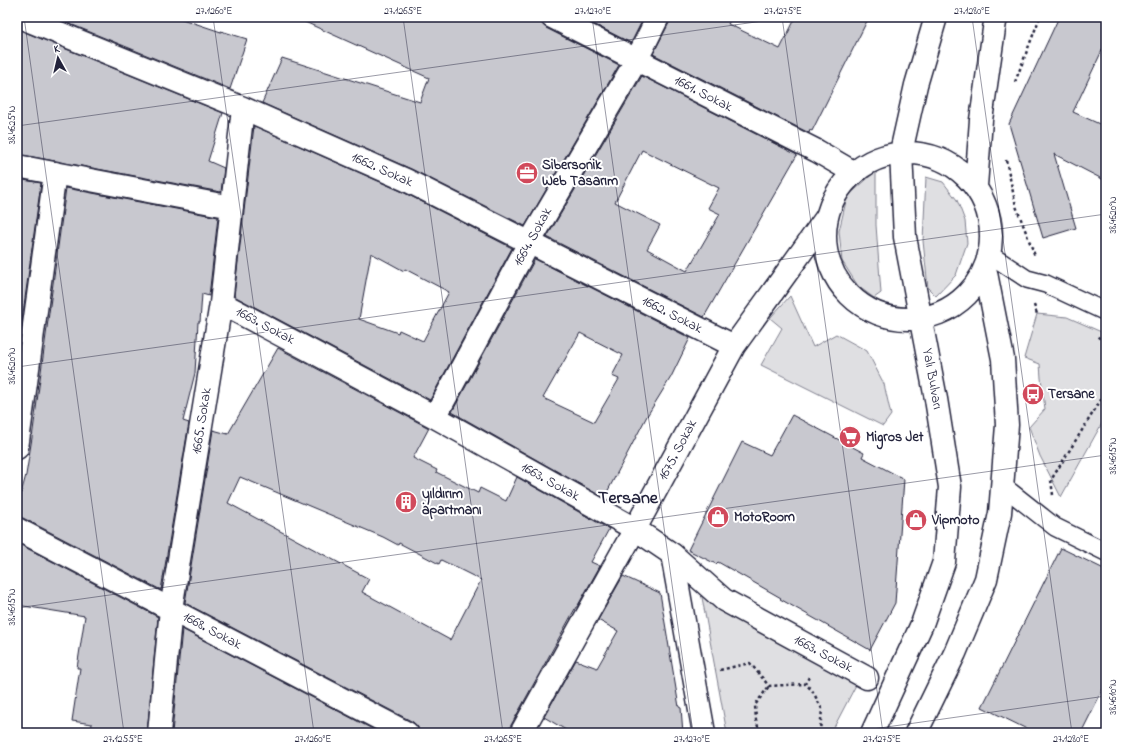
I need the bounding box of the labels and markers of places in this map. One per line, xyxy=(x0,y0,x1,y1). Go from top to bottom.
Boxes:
place label: Sibersonik Web Tasarım xyxy=(542,155,618,192)
office icon: Sibersonik Web Tasarım xyxy=(514,160,540,186)
bus stop icon: Tersane xyxy=(1020,381,1046,407)
place label: Tersane xyxy=(1048,384,1095,405)
supermarket icon: Migros Jet xyxy=(837,424,863,450)
place label: Migros Jet xyxy=(866,427,924,450)
place label: yıldırım apartmanı xyxy=(422,484,482,521)
building icon: yıldırım apartmanı xyxy=(393,489,419,515)
shop icon: MotoRoom xyxy=(705,504,731,530)
place label: MotoRoom xyxy=(734,507,795,528)
shop icon: Vipmoto xyxy=(903,507,929,533)
place label: Vipmoto xyxy=(931,510,980,531)

